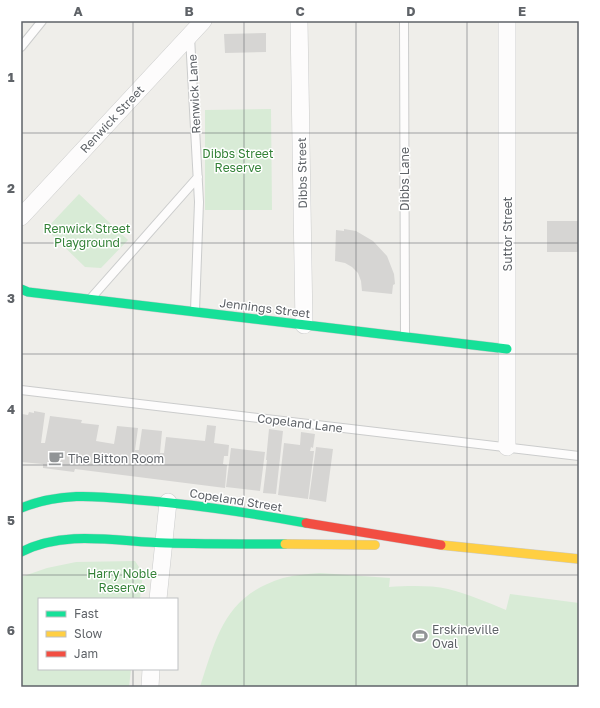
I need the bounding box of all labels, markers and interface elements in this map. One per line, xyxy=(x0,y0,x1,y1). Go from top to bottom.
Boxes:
text: A xyxy=(73,3,83,19)
text: B xyxy=(184,3,194,19)
text: C xyxy=(295,3,305,19)
text: D xyxy=(406,3,416,19)
text: E xyxy=(518,3,526,19)
street label: Renwick Lane xyxy=(184,54,204,134)
text: 1 xyxy=(8,69,15,85)
street label: Renwick Street xyxy=(77,82,147,156)
street label: Dibbs Street xyxy=(294,137,310,209)
park label: Dibbs Street Reserve xyxy=(202,146,274,175)
street label: Dibbs Lane xyxy=(397,147,412,211)
text: 2 xyxy=(7,180,15,196)
street label: Suttor Street xyxy=(500,196,515,271)
park label: Renwick Street Playground xyxy=(43,221,131,250)
text: 3 xyxy=(7,290,15,306)
street label: Jennings Street xyxy=(219,295,311,321)
text: 4 xyxy=(7,401,15,417)
street label: Copeland Lane xyxy=(256,410,344,436)
cafe icon: The Bitton Room xyxy=(47,449,65,467)
place label: The Bitton Room xyxy=(68,451,164,466)
street label: Copeland Street xyxy=(189,485,284,515)
text: 5 xyxy=(7,512,15,528)
park label: Harry Noble Reserve xyxy=(87,566,157,595)
legend xyxy=(38,598,178,670)
text: Fast xyxy=(74,606,99,621)
text: 6 xyxy=(7,622,15,638)
place label: Erskineville Oval xyxy=(432,622,499,651)
text: Slow xyxy=(74,626,102,641)
sports icon: Erskineville Oval xyxy=(411,627,429,645)
text: Jam xyxy=(74,646,98,661)

